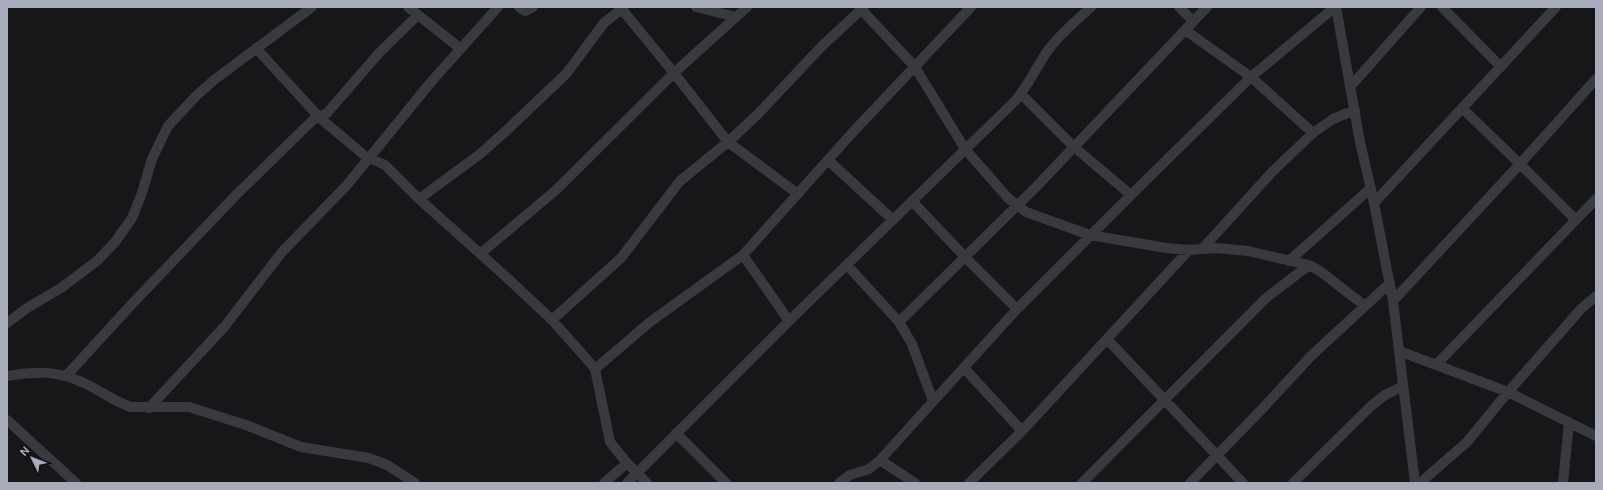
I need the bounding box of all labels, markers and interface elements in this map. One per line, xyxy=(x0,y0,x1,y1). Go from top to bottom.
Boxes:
north arrow xyxy=(12,438,52,478)
text: N xyxy=(17,443,33,459)

